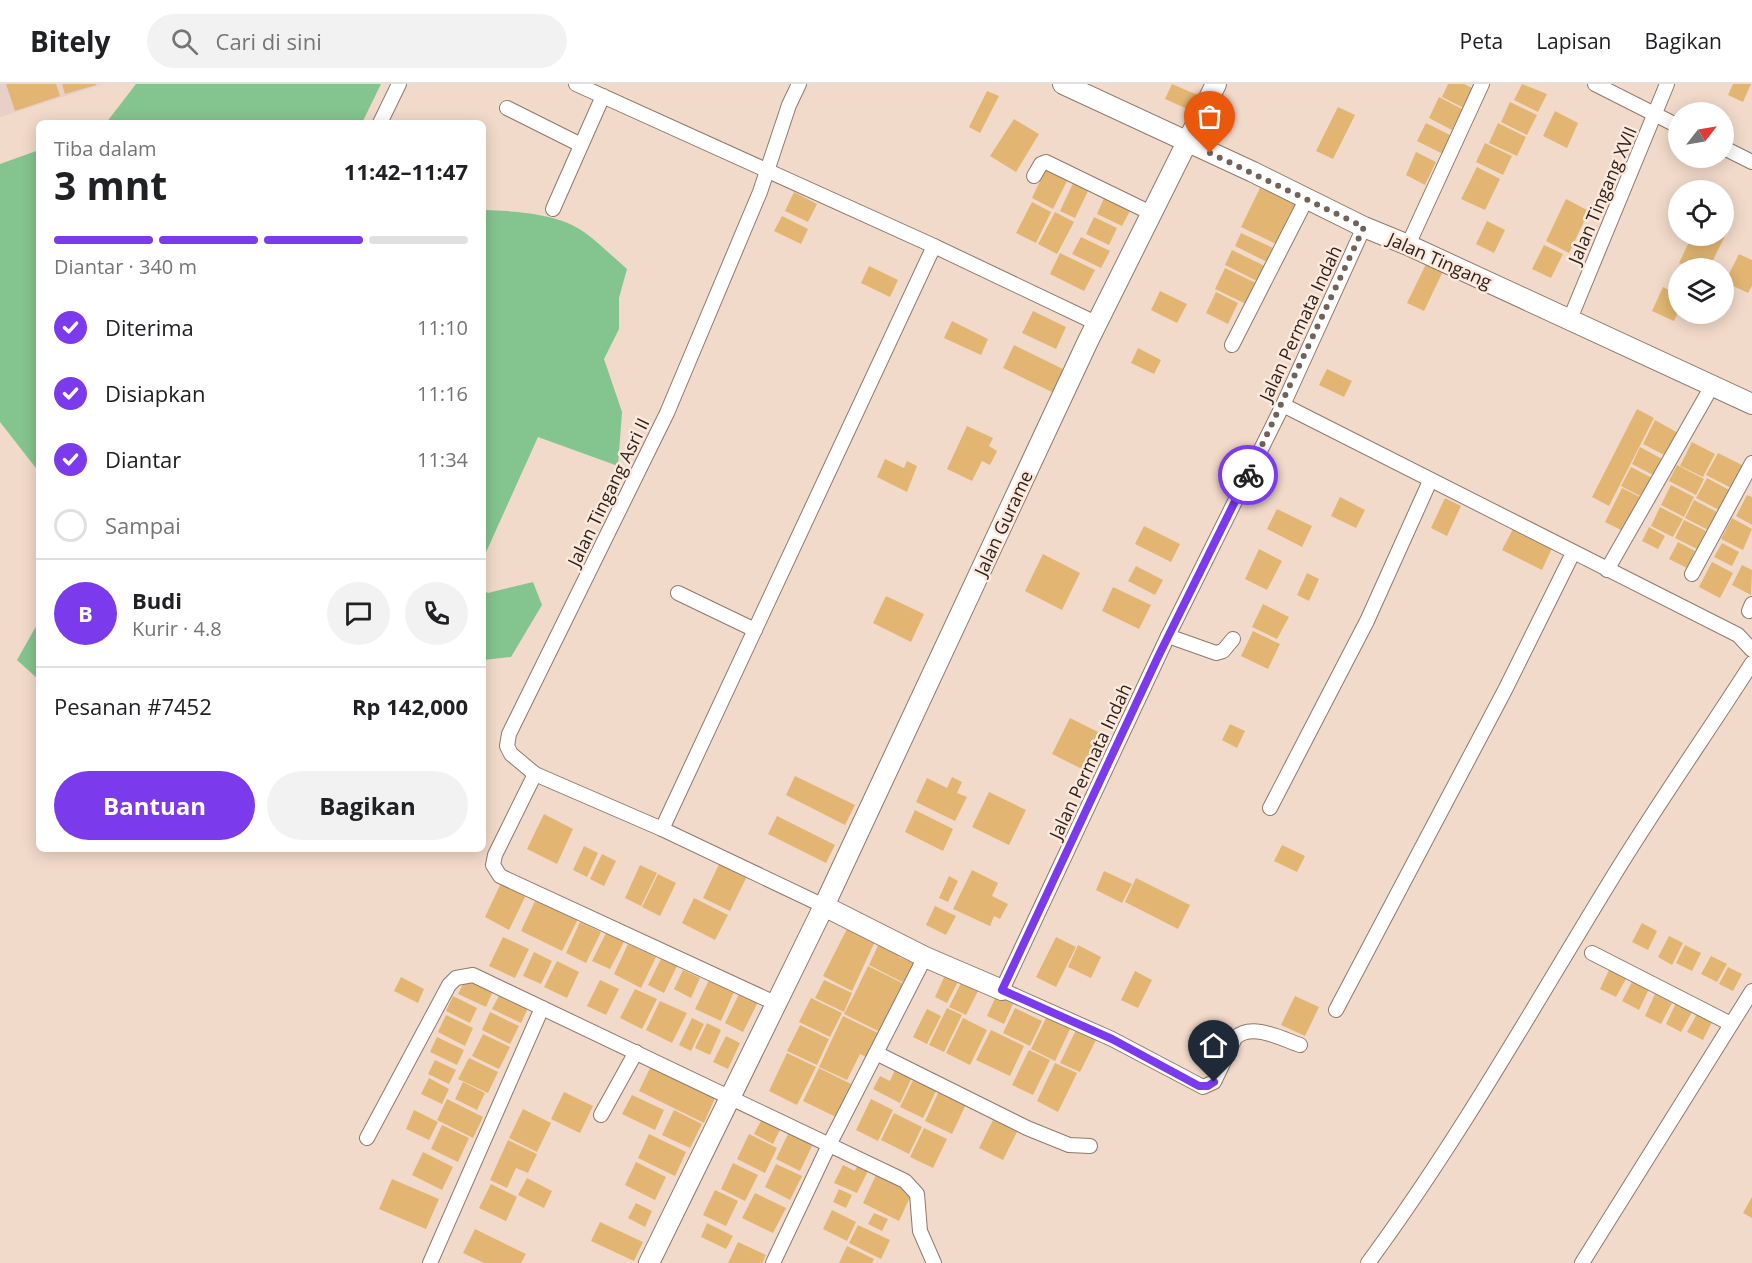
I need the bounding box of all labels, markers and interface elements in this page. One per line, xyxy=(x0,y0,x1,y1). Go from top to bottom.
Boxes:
search box xyxy=(147,14,567,68)
text: Bitely xyxy=(30,22,111,60)
icon: search xyxy=(168,25,201,58)
text: Cari di sini xyxy=(216,26,322,56)
text: Peta xyxy=(1460,27,1503,55)
text: Lapisan xyxy=(1536,27,1611,55)
text: Bagikan xyxy=(1644,27,1722,55)
pin xyxy=(1184,91,1235,153)
icon: bag xyxy=(1193,100,1226,133)
north arrow xyxy=(1668,102,1734,168)
map controls xyxy=(1668,102,1734,324)
street label: Jalan Tingang XVII xyxy=(1561,123,1642,269)
text: Tiba dalam xyxy=(54,135,157,162)
text: 11:42–11:47 xyxy=(344,156,468,186)
text: 3 mnt xyxy=(54,158,167,211)
button: locate xyxy=(1668,180,1734,246)
street label: Jalan Tingang xyxy=(1383,226,1496,294)
street label: Jalan Permata Indah xyxy=(1253,241,1347,407)
text: Diantar · 340 m xyxy=(54,253,197,280)
button: layers xyxy=(1668,258,1734,324)
icon: check xyxy=(54,311,87,344)
text: Diterima xyxy=(105,312,194,342)
text: 11:10 xyxy=(417,314,468,341)
icon: check xyxy=(54,377,87,410)
text: Disiapkan xyxy=(105,378,206,408)
text: 11:16 xyxy=(417,380,468,407)
street label: Jalan Tingang Asri II xyxy=(561,414,654,572)
icon: check xyxy=(54,443,87,476)
text: Diantar xyxy=(105,444,181,474)
courier xyxy=(1218,445,1278,505)
text: 11:34 xyxy=(417,446,468,473)
icon: bike xyxy=(1232,459,1265,492)
street label: Jalan Gurame xyxy=(967,467,1038,581)
text: Sampai xyxy=(105,510,181,540)
button: chat xyxy=(327,582,390,645)
button: phone xyxy=(405,582,468,645)
text: Budi xyxy=(132,585,182,615)
text: B xyxy=(78,598,93,628)
text: Kurir · 4.8 xyxy=(132,615,222,642)
street label: Jalan Permata Indah xyxy=(1043,679,1137,845)
text: Pesanan #7452 xyxy=(54,691,212,721)
text: Rp 142,000 xyxy=(352,691,468,721)
button: Bantuan xyxy=(54,771,255,840)
button: Bagikan xyxy=(267,771,468,840)
pin xyxy=(1188,1020,1239,1082)
icon: home xyxy=(1197,1029,1230,1062)

